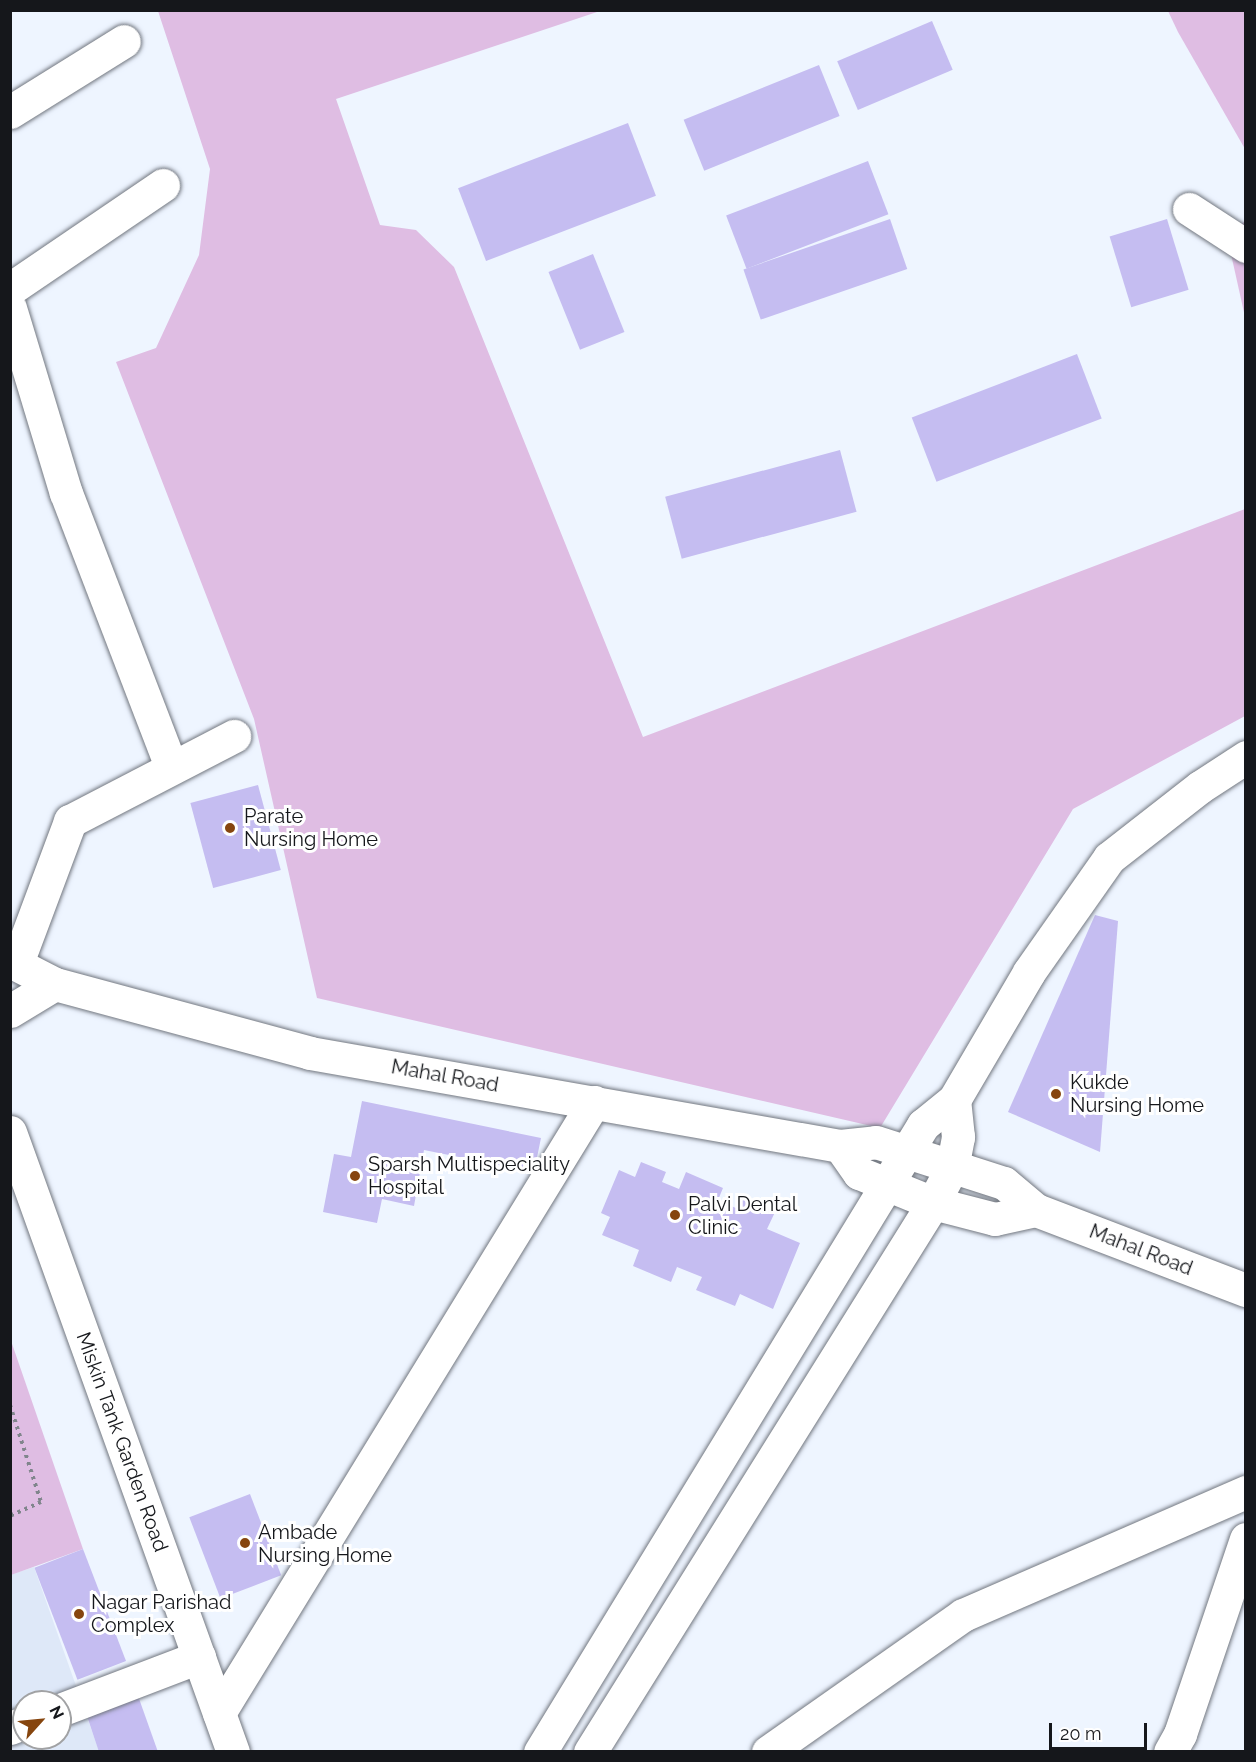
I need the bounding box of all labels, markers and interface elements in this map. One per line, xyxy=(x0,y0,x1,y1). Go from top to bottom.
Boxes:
place label: Parate Nursing Home xyxy=(244,804,378,851)
marker: Parate Nursing Home xyxy=(221,819,239,837)
street label: Mahal Road xyxy=(389,1055,501,1097)
place label: Kukde Nursing Home xyxy=(1070,1070,1204,1117)
marker: Kukde Nursing Home xyxy=(1047,1085,1065,1103)
place label: Sparsh Multispeciality Hospital xyxy=(368,1152,570,1199)
marker: Sparsh Multispeciality Hospital xyxy=(346,1167,364,1185)
place label: Palvi Dental Clinic xyxy=(688,1192,797,1239)
marker: Palvi Dental Clinic xyxy=(666,1206,684,1224)
street label: Mahal Road xyxy=(1086,1219,1196,1281)
street label: Miskin Tank Garden Road xyxy=(71,1329,173,1555)
place label: Ambade Nursing Home xyxy=(258,1520,392,1567)
marker: Ambade Nursing Home xyxy=(236,1534,254,1552)
place label: Nagar Parishad Complex xyxy=(91,1590,232,1637)
marker: Nagar Parishad Complex xyxy=(72,1607,86,1621)
north arrow xyxy=(12,1690,72,1750)
text: N xyxy=(45,1703,68,1722)
scale bar xyxy=(1052,1711,1150,1749)
text: 20 m xyxy=(1060,1723,1102,1744)

